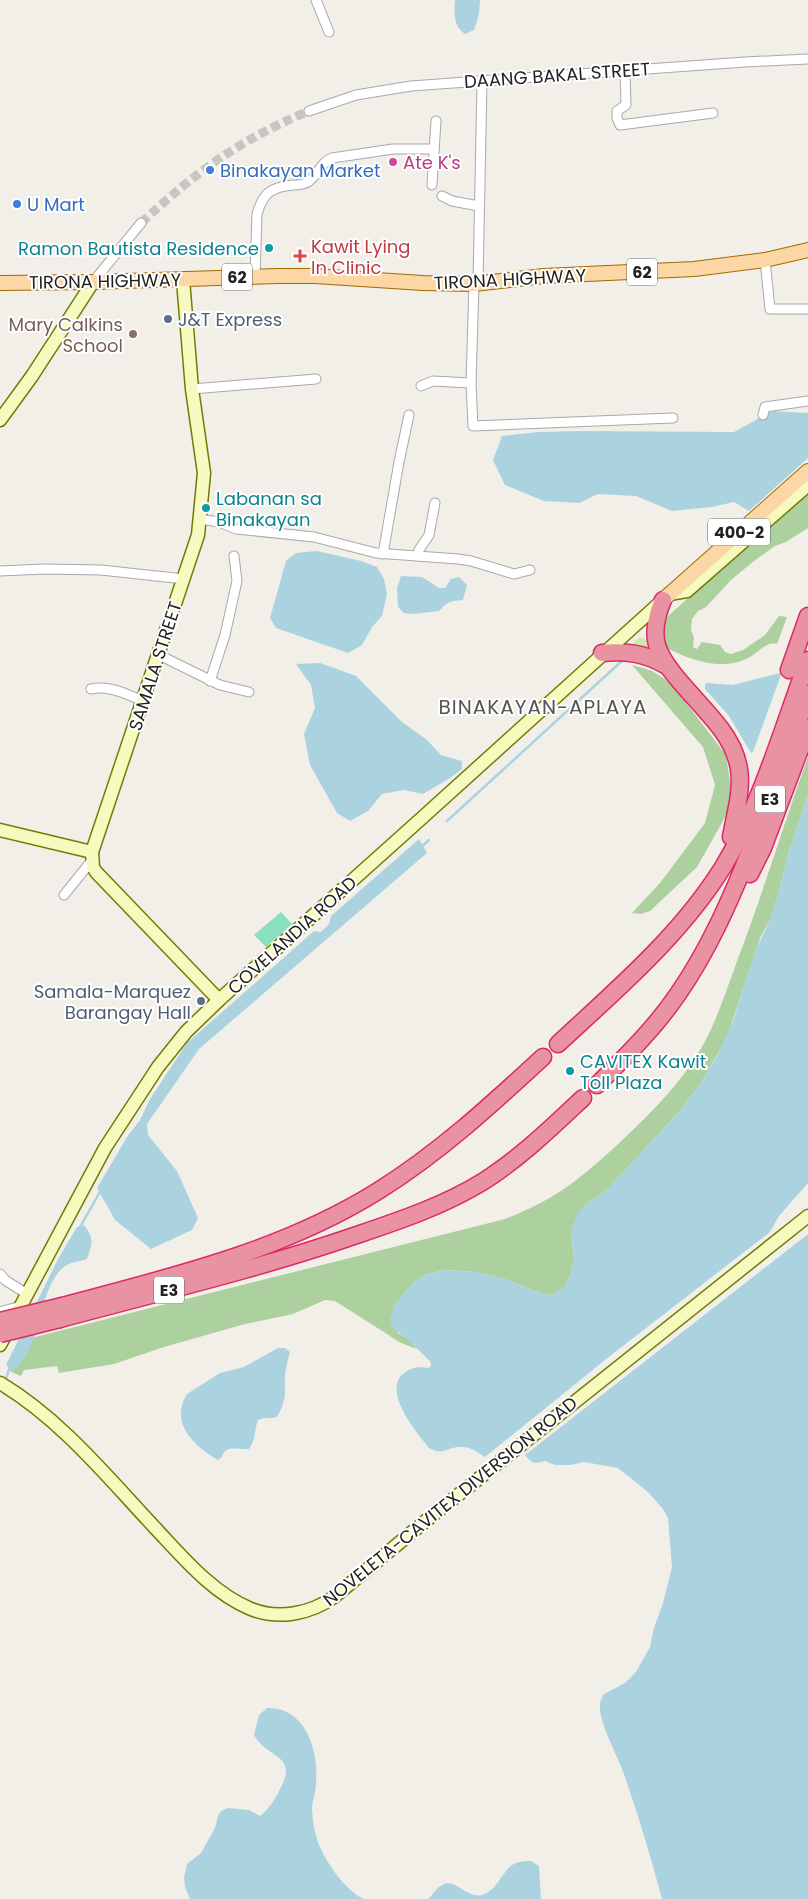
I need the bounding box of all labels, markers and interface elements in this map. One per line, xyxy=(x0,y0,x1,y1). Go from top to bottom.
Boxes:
street label: DAANG BAKAL STREET xyxy=(463,56,651,94)
place label: Ate K's xyxy=(403,150,461,175)
marker: Ate K's xyxy=(387,156,399,168)
place label: Binakayan Market xyxy=(220,158,381,183)
marker: Binakayan Market xyxy=(204,164,216,176)
place label: U Mart xyxy=(27,192,85,217)
marker: U Mart xyxy=(11,198,23,210)
place label: Kawit Lying In Clinic xyxy=(311,234,411,280)
place label: Ramon Bautista Residence xyxy=(18,236,259,261)
marker: Ramon Bautista Residence xyxy=(263,242,275,254)
marker: Kawit Lying In Clinic xyxy=(293,249,307,263)
road number: 62 xyxy=(627,258,657,286)
street label: TIRONA HIGHWAY xyxy=(433,263,587,295)
road number: 62 xyxy=(222,264,252,290)
street label: TIRONA HIGHWAY xyxy=(29,267,182,295)
place label: J&T Express xyxy=(178,307,282,332)
place label: Mary Calkins School xyxy=(9,312,123,358)
marker: J&T Express xyxy=(162,313,174,325)
marker: Mary Calkins School xyxy=(127,328,139,340)
place label: Labanan sa Binakayan xyxy=(216,486,322,532)
marker: Labanan sa Binakayan xyxy=(200,502,212,514)
road number: 400-2 xyxy=(708,518,770,546)
street label: SAMALA STREET xyxy=(122,598,188,734)
district label: BINAKAYAN-APLAYA xyxy=(439,693,647,721)
road number: E3 xyxy=(755,786,785,812)
street label: COVELANDIA ROAD xyxy=(222,870,362,1000)
place label: Samala-Marquez Barangay Hall xyxy=(34,979,191,1025)
marker: Samala-Marquez Barangay Hall xyxy=(195,995,207,1007)
place label: CAVITEX Kawit Toll Plaza xyxy=(580,1049,706,1095)
marker: CAVITEX Kawit Toll Plaza xyxy=(564,1065,576,1077)
road number: E3 xyxy=(154,1276,184,1304)
street label: NOVELETA-CAVITEX DIVERSION ROAD xyxy=(318,1390,582,1612)

